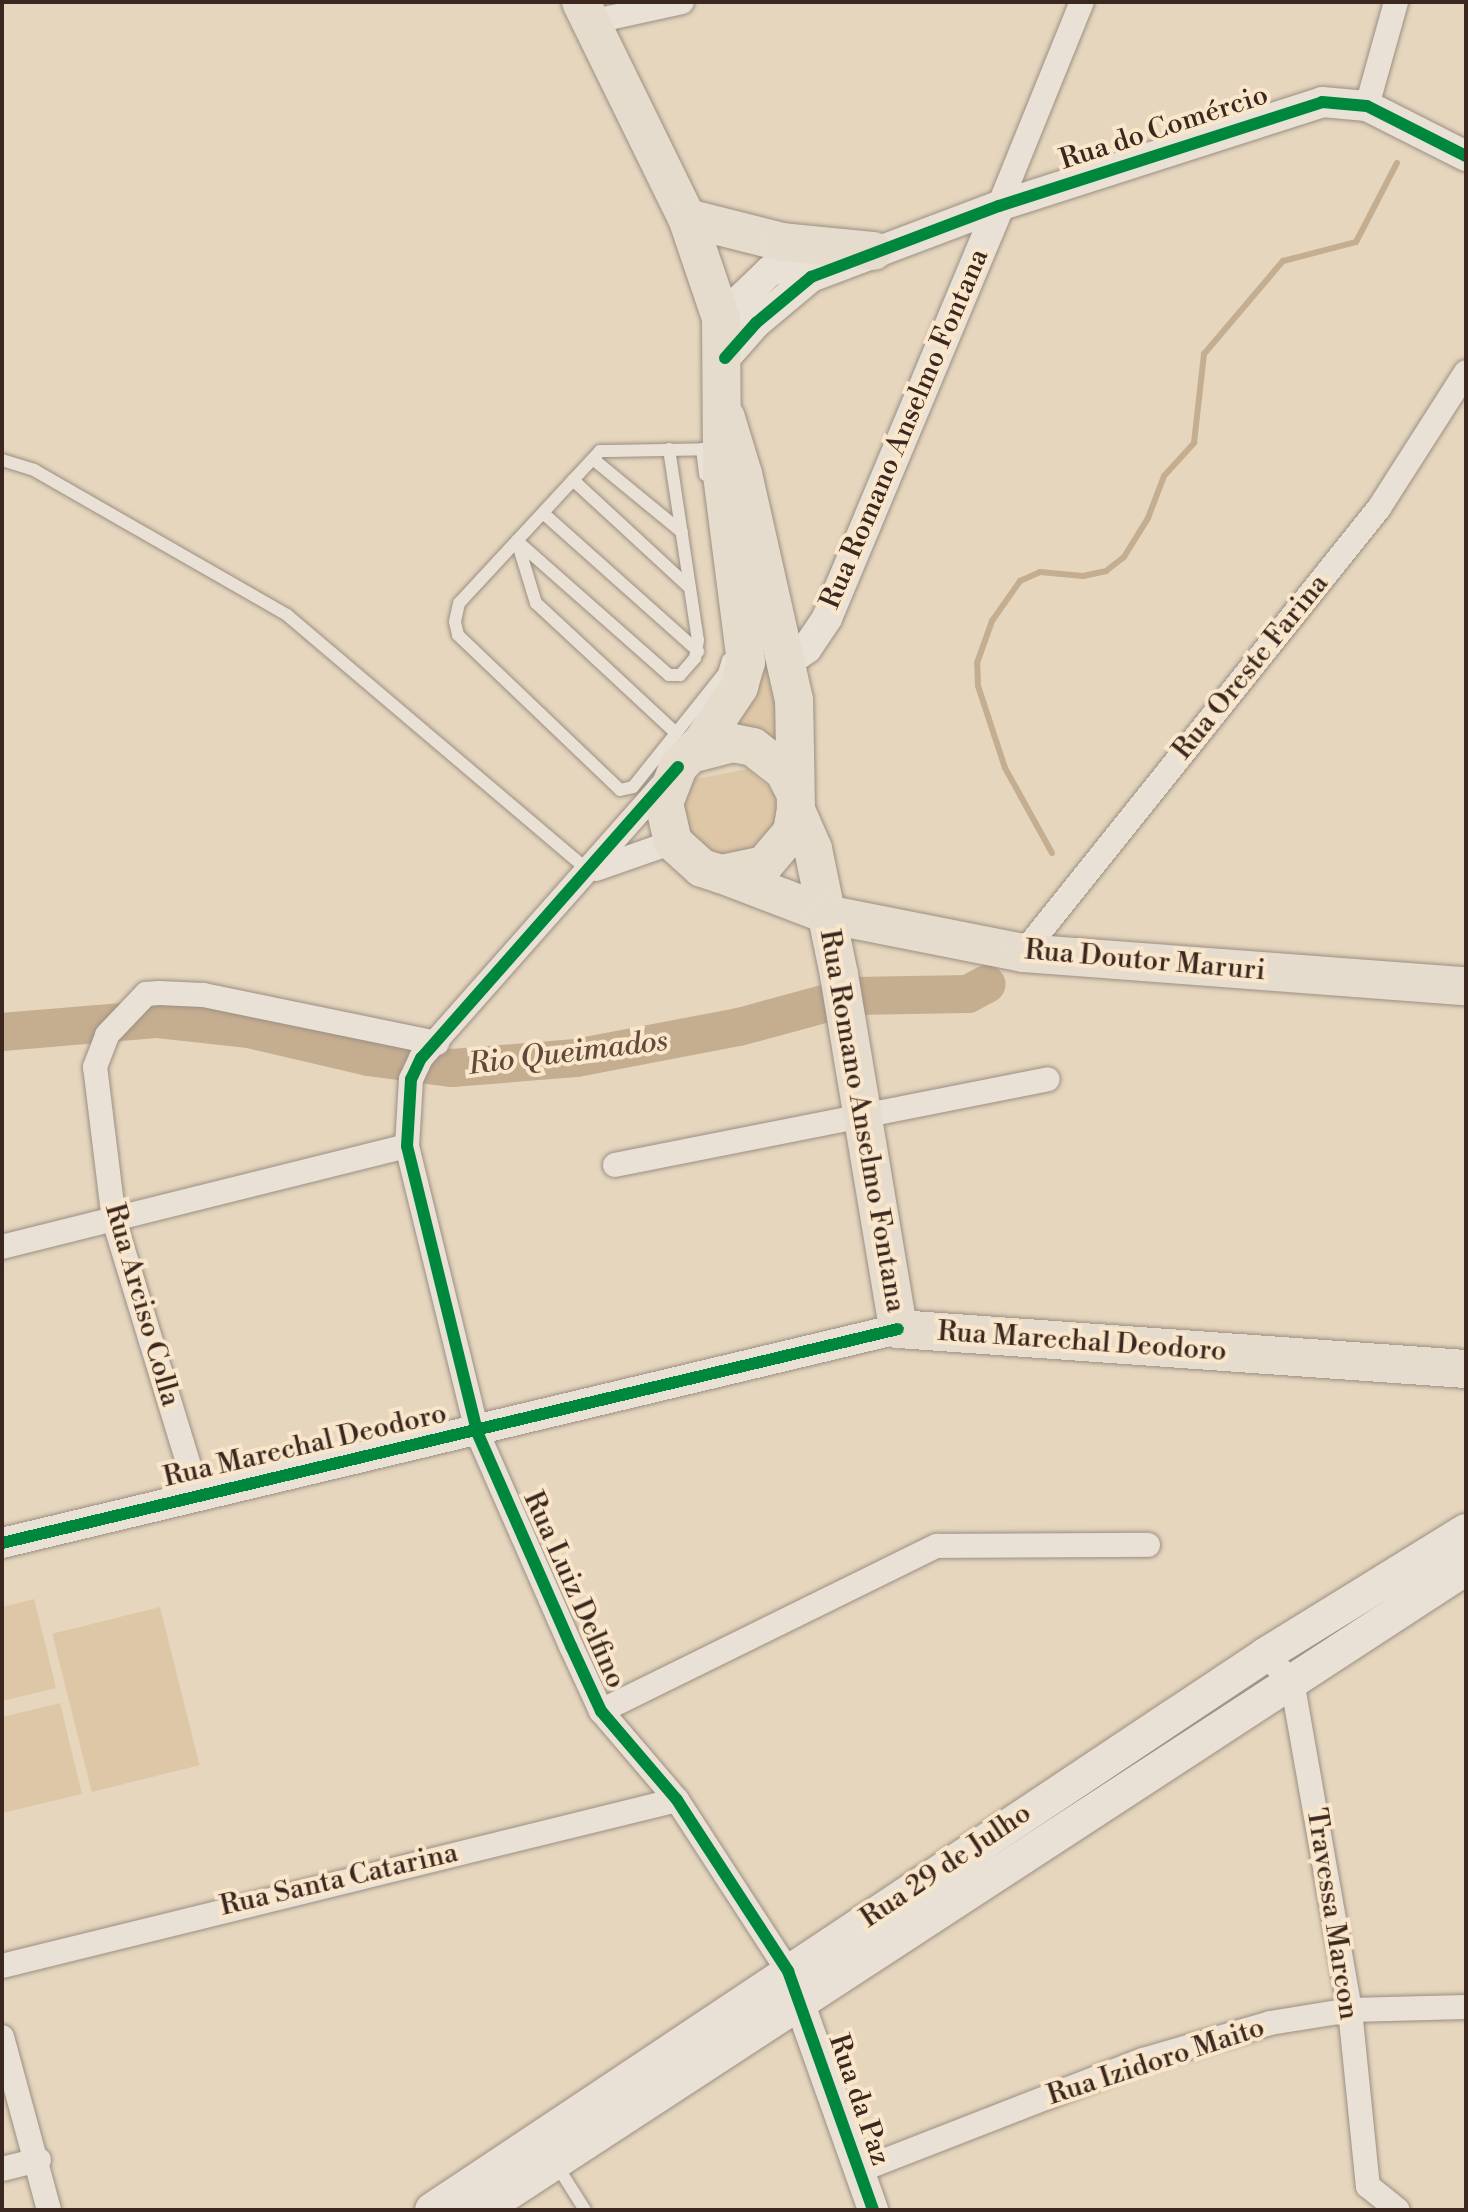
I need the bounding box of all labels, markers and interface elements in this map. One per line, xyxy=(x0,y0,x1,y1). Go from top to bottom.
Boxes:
street label: Rua do Comércio xyxy=(1056,78,1272,178)
street label: Rua Romano Anselmo Fontana xyxy=(814,244,996,614)
street label: Rua Oreste Farina xyxy=(1166,568,1336,766)
street label: Rua Romano Anselmo Fontana xyxy=(812,927,912,1315)
street label: Rua Doutor Maruri xyxy=(1023,934,1267,988)
water label: Rio Queimados xyxy=(466,1023,670,1083)
street label: Rua Arciso Colla xyxy=(97,1200,187,1410)
street label: Rua Marechal Deodoro xyxy=(936,1315,1228,1369)
street label: Rua Marechal Deodoro xyxy=(160,1397,450,1495)
street label: Rua Luiz Delfino xyxy=(516,1486,632,1694)
street label: Rua 29 de Julho xyxy=(854,1797,1038,1935)
street label: Travessa Marcon xyxy=(1299,1806,1365,2022)
street label: Rua Santa Catarina xyxy=(217,1836,461,1924)
street label: Rua Izidoro Maito xyxy=(1043,2011,1269,2113)
street label: Rua da Paz xyxy=(821,2030,897,2170)

